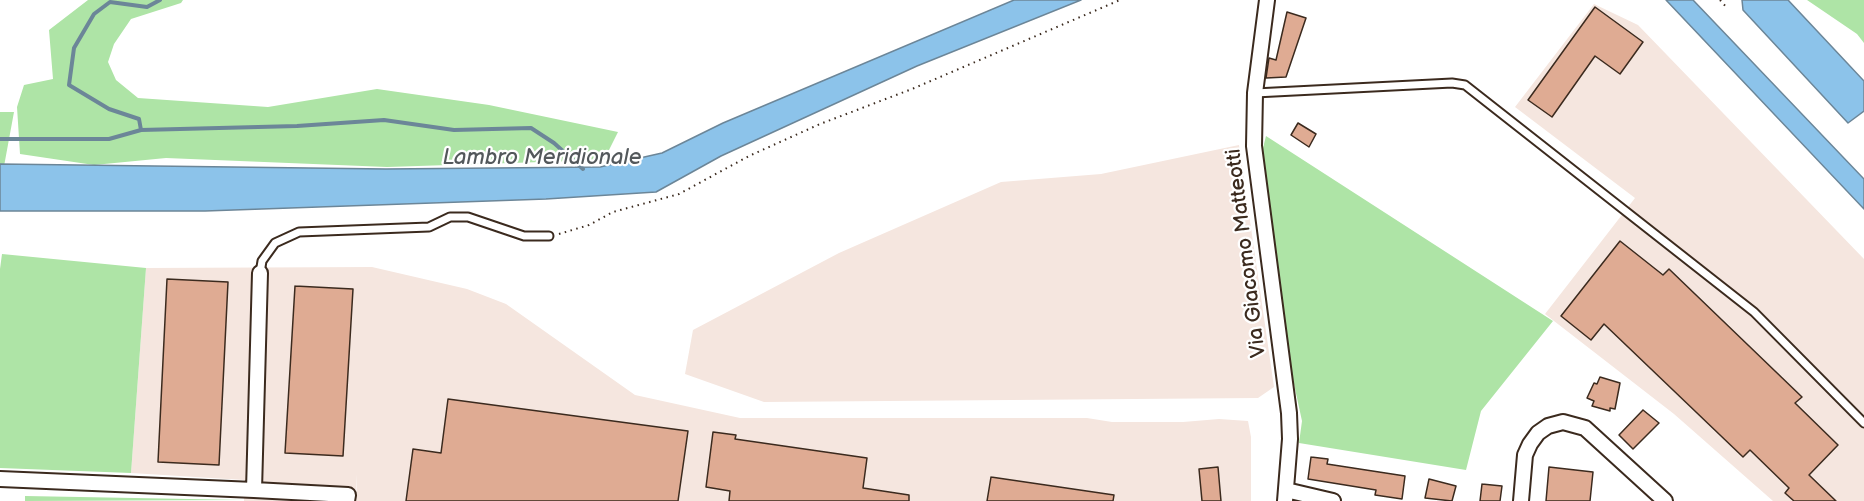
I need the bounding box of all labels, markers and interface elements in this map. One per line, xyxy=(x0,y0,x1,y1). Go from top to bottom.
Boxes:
water label: Lambro Meridionale xyxy=(443,145,641,171)
street label: Via Giacomo Matteotti xyxy=(1222,147,1272,359)

